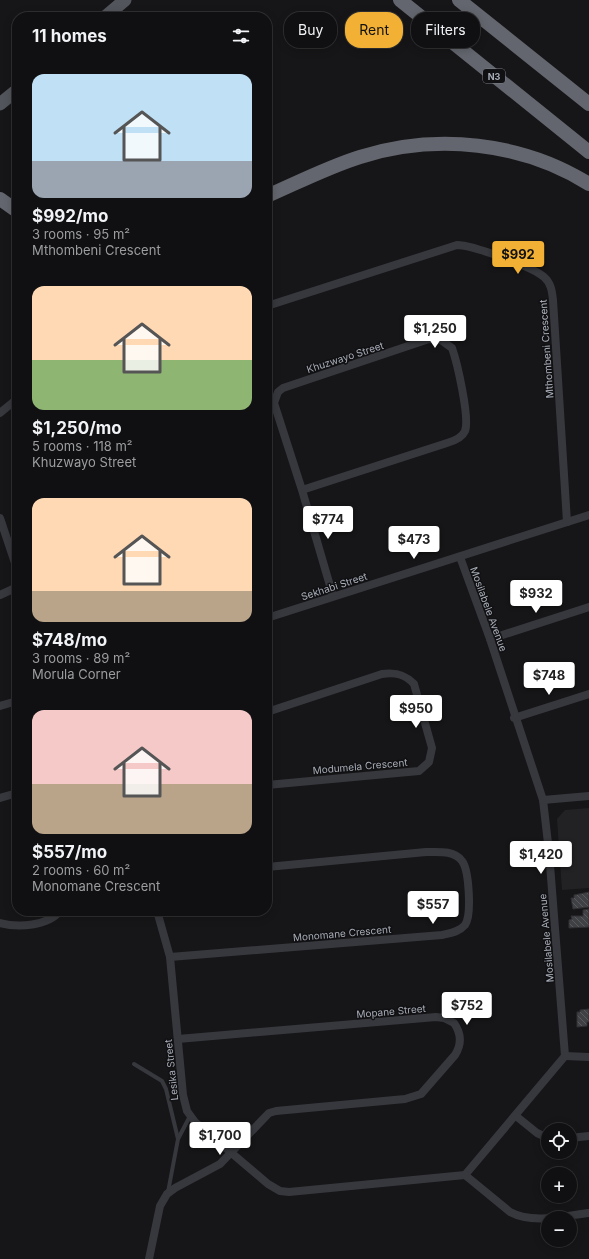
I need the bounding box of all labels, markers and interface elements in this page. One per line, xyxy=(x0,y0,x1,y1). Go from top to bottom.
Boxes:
chip: Buy xyxy=(284,12,337,48)
chip: Rent xyxy=(345,12,403,48)
chip: Filters xyxy=(411,12,480,48)
icon: filters xyxy=(230,25,252,47)
text: 11 homes xyxy=(32,26,107,46)
road number: N3 xyxy=(483,69,505,83)
icon: home xyxy=(106,100,178,172)
text: $992/mo xyxy=(32,206,108,226)
text: 3 rooms · 95 m² xyxy=(32,226,130,242)
pin: $992 xyxy=(494,241,542,275)
text: Mthombeni Crescent xyxy=(32,242,161,258)
text: $992 xyxy=(501,246,535,262)
street label: Mthombeni Crescent xyxy=(537,299,555,399)
icon: home xyxy=(106,312,178,384)
pin: $1,250 xyxy=(402,315,468,349)
text: $1,250 xyxy=(413,320,457,336)
street label: Khuzwayo Street xyxy=(305,339,386,375)
text: $1,250/mo xyxy=(32,418,122,438)
text: 5 rooms · 118 m² xyxy=(32,438,133,454)
text: Khuzwayo Street xyxy=(32,454,136,470)
pin: $774 xyxy=(304,506,352,540)
text: $774 xyxy=(312,511,344,527)
icon: home xyxy=(106,524,178,596)
pin: $473 xyxy=(390,526,438,560)
text: $473 xyxy=(397,531,431,547)
street label: Mosilabele Avenue xyxy=(468,565,510,653)
street label: Sekhabi Street xyxy=(299,569,369,602)
pin: $932 xyxy=(512,580,560,614)
text: $932 xyxy=(519,585,553,601)
text: $748/mo xyxy=(32,630,107,650)
text: 3 rooms · 89 m² xyxy=(32,650,130,666)
pin: $748 xyxy=(525,662,573,696)
text: Morula Corner xyxy=(32,666,121,682)
text: $748 xyxy=(533,667,565,683)
pin: $950 xyxy=(392,695,440,729)
text: $950 xyxy=(399,700,433,716)
icon: home xyxy=(106,736,178,808)
street label: Modumela Crescent xyxy=(312,756,409,776)
pin: $1,420 xyxy=(508,841,574,875)
text: $557/mo xyxy=(32,842,107,862)
text: $1,420 xyxy=(519,846,563,862)
text: 2 rooms · 60 m² xyxy=(32,862,130,878)
text: Monomane Crescent xyxy=(32,878,160,894)
pin: $557 xyxy=(409,891,457,925)
street label: Mosilabele Avenue xyxy=(536,893,556,983)
text: $557 xyxy=(417,896,449,912)
street label: Monomane Crescent xyxy=(292,923,392,943)
pin: $752 xyxy=(443,992,491,1026)
text: $752 xyxy=(451,997,483,1013)
street label: Mopane Street xyxy=(356,1002,427,1020)
street label: Lesika Street xyxy=(162,1038,180,1101)
pin: $1,700 xyxy=(187,1122,253,1156)
map controls xyxy=(541,1123,577,1247)
button: locate xyxy=(541,1123,577,1159)
text: $1,700 xyxy=(198,1127,242,1143)
button: + xyxy=(541,1167,577,1203)
button: − xyxy=(541,1211,577,1247)

